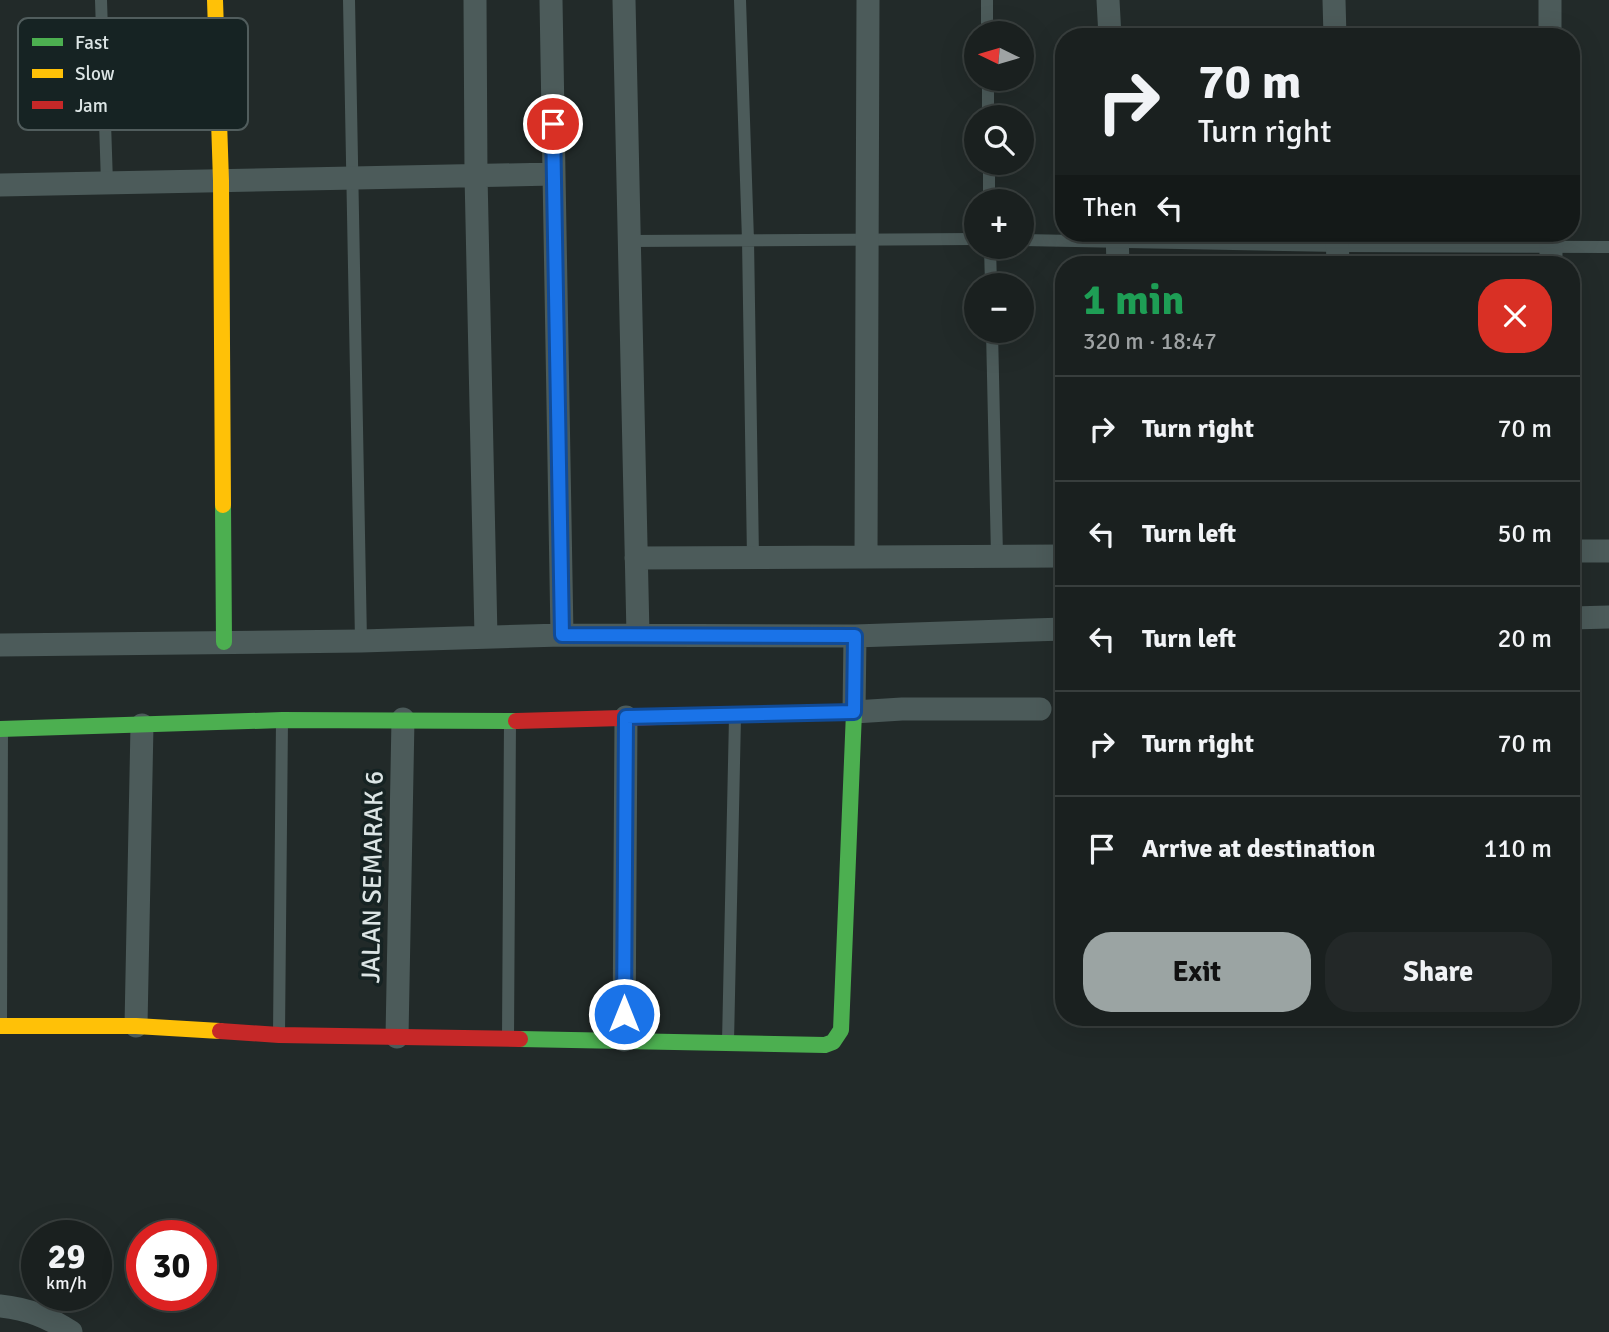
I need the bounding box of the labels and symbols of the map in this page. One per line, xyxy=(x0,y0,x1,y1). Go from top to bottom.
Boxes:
legend xyxy=(18,18,248,130)
north arrow xyxy=(964,21,1034,91)
text: Fast xyxy=(75,31,109,55)
text: Slow xyxy=(75,62,115,86)
text: Jam xyxy=(75,94,108,118)
pin xyxy=(523,94,583,154)
street label: JALAN SEMARAK 6 xyxy=(355,771,391,984)
position arrow xyxy=(587,977,661,1051)
speed limit sign: 30 xyxy=(126,1220,217,1311)

